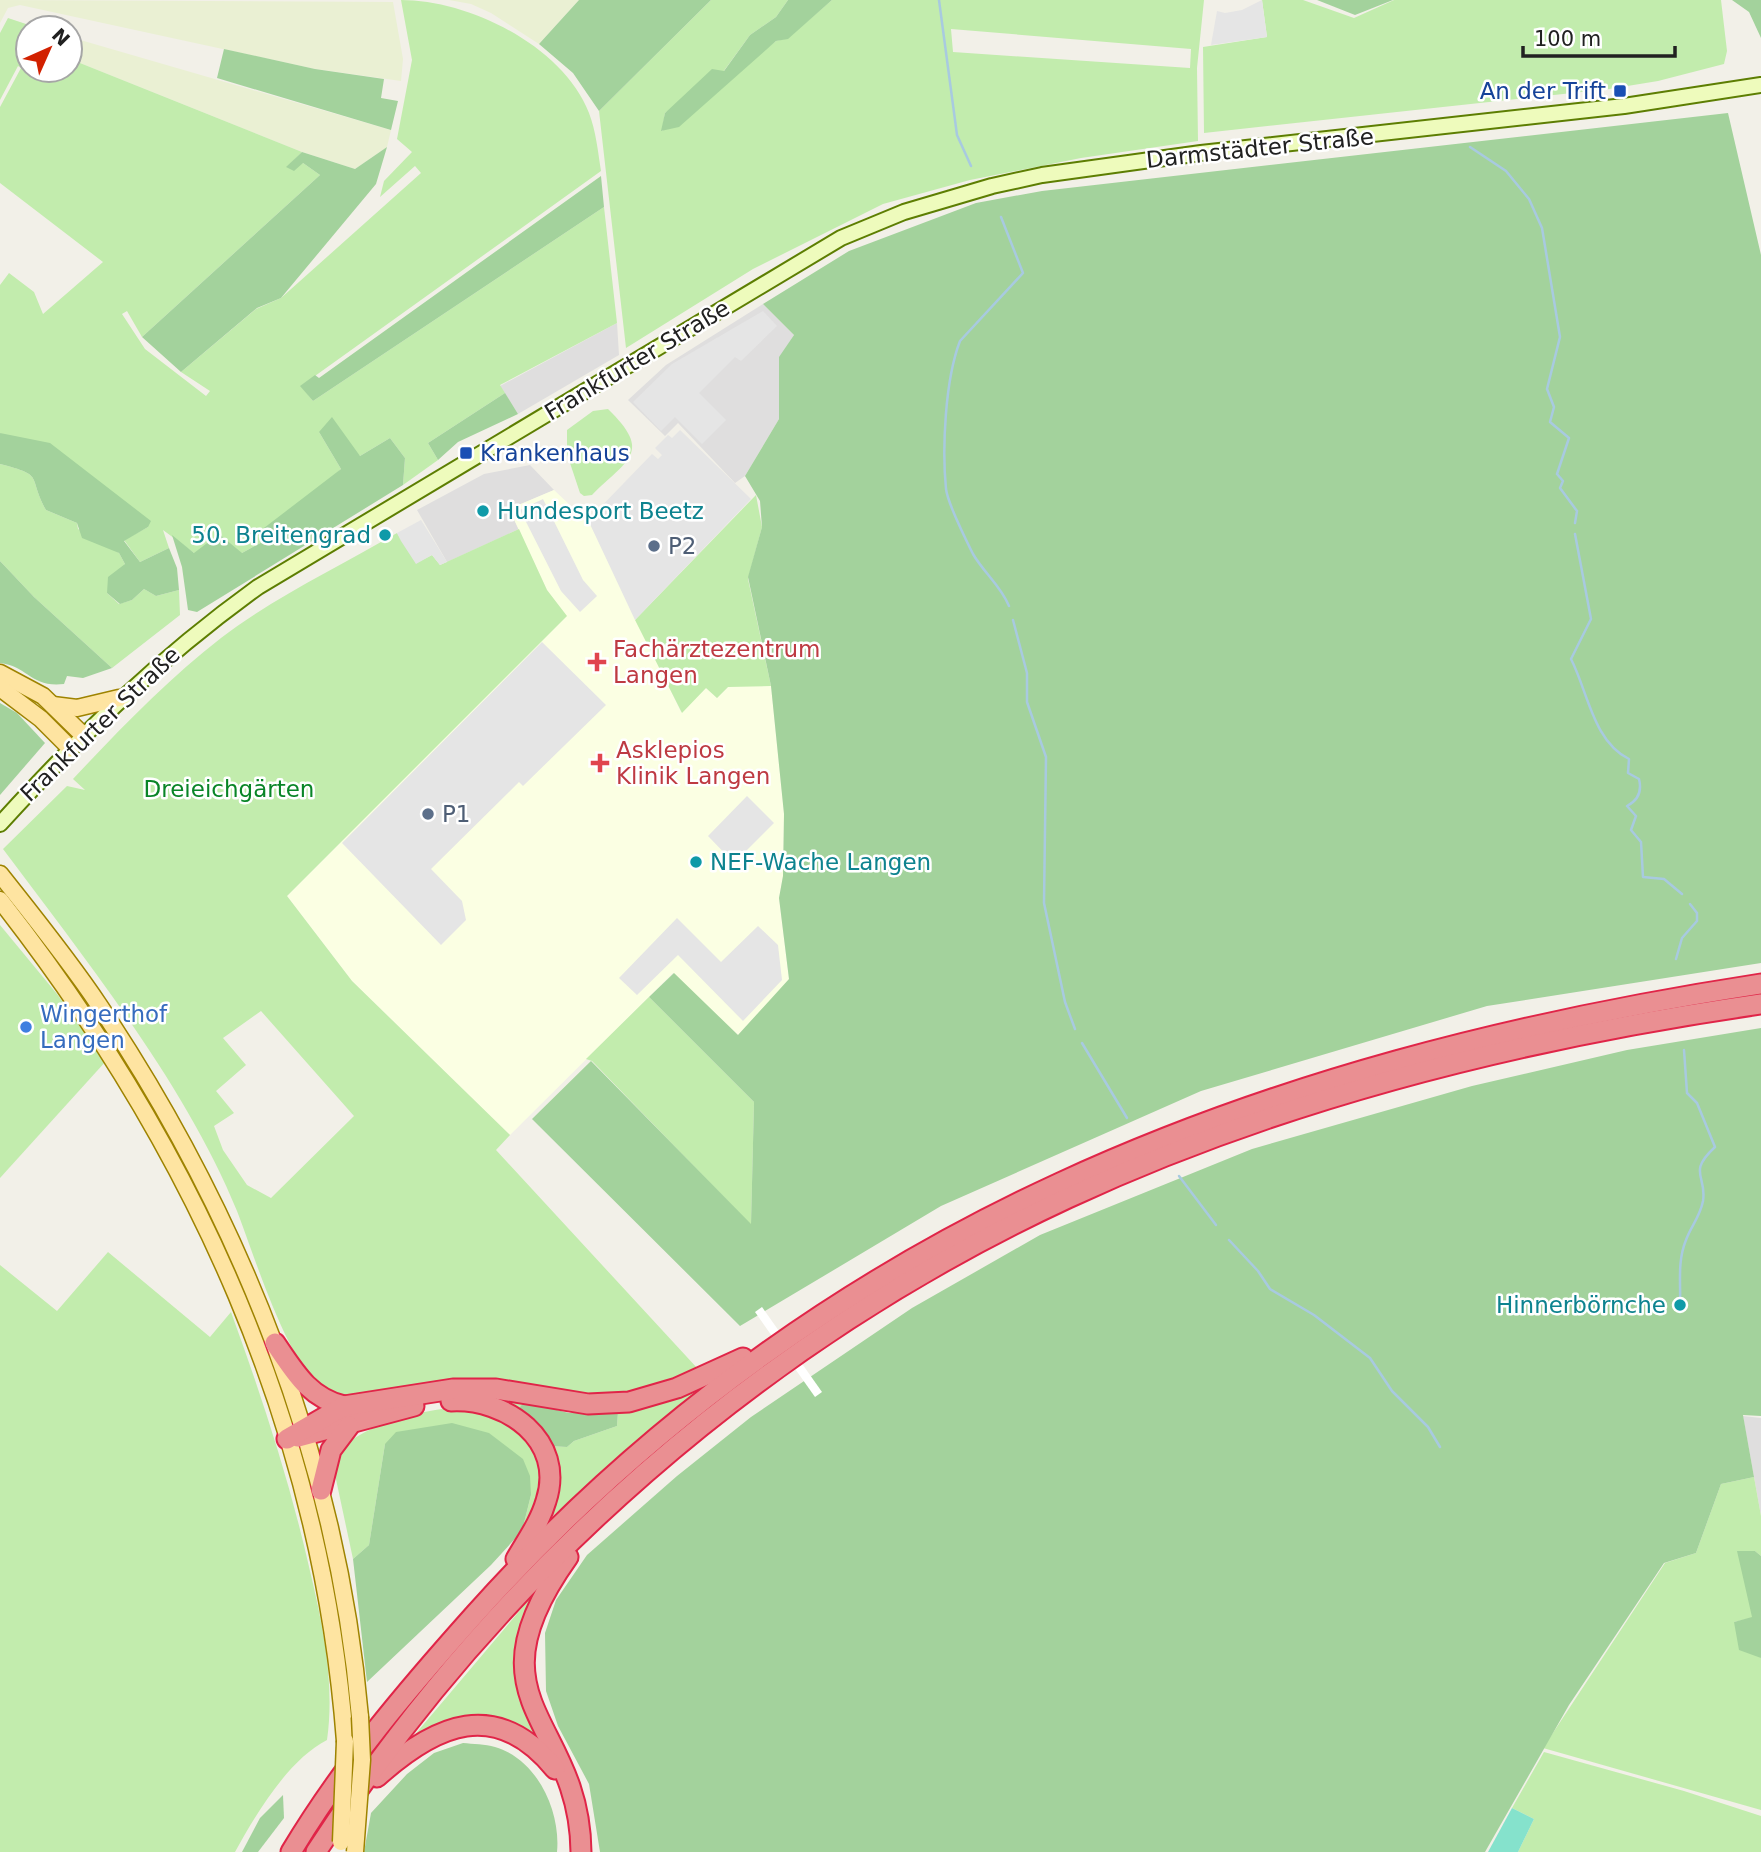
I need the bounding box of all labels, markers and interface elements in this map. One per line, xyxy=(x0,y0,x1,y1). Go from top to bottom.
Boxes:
north arrow xyxy=(14,14,84,84)
scale bar xyxy=(1523,14,1675,58)
text: N xyxy=(48,24,74,50)
text: 100 m xyxy=(1534,27,1601,51)
place label: An der Trift xyxy=(1480,78,1606,104)
marker: An der Trift xyxy=(1612,83,1628,99)
street label: Darmstädter Straße xyxy=(1145,123,1375,173)
street label: Frankfurter Straße xyxy=(540,295,734,425)
place label: Krankenhaus xyxy=(480,440,630,466)
marker: Krankenhaus xyxy=(458,445,474,461)
place label: Hundesport Beetz xyxy=(497,498,704,524)
marker: Hundesport Beetz xyxy=(475,503,491,519)
place label: 50. Breitengrad xyxy=(191,522,371,548)
marker: 50. Breitengrad xyxy=(377,527,393,543)
place label: P2 xyxy=(668,533,697,559)
marker: P2 xyxy=(646,538,662,554)
place label: Fachärztezentrum Langen xyxy=(613,636,820,688)
street label: Frankfurter Straße xyxy=(15,641,185,807)
marker: Fachärztezentrum Langen xyxy=(587,652,607,672)
place label: Asklepios Klinik Langen xyxy=(616,737,770,789)
marker: Asklepios Klinik Langen xyxy=(590,753,610,773)
park label: Dreieichgärten xyxy=(144,776,314,802)
place label: P1 xyxy=(442,801,471,827)
marker: P1 xyxy=(420,806,436,822)
place label: NEF-Wache Langen xyxy=(710,849,931,875)
marker: NEF-Wache Langen xyxy=(688,854,704,870)
place label: Wingerthof Langen xyxy=(40,1001,168,1053)
marker: Wingerthof Langen xyxy=(18,1019,34,1035)
place label: Hinnerbörnche xyxy=(1496,1292,1666,1318)
marker: Hinnerbörnche xyxy=(1672,1297,1688,1313)

